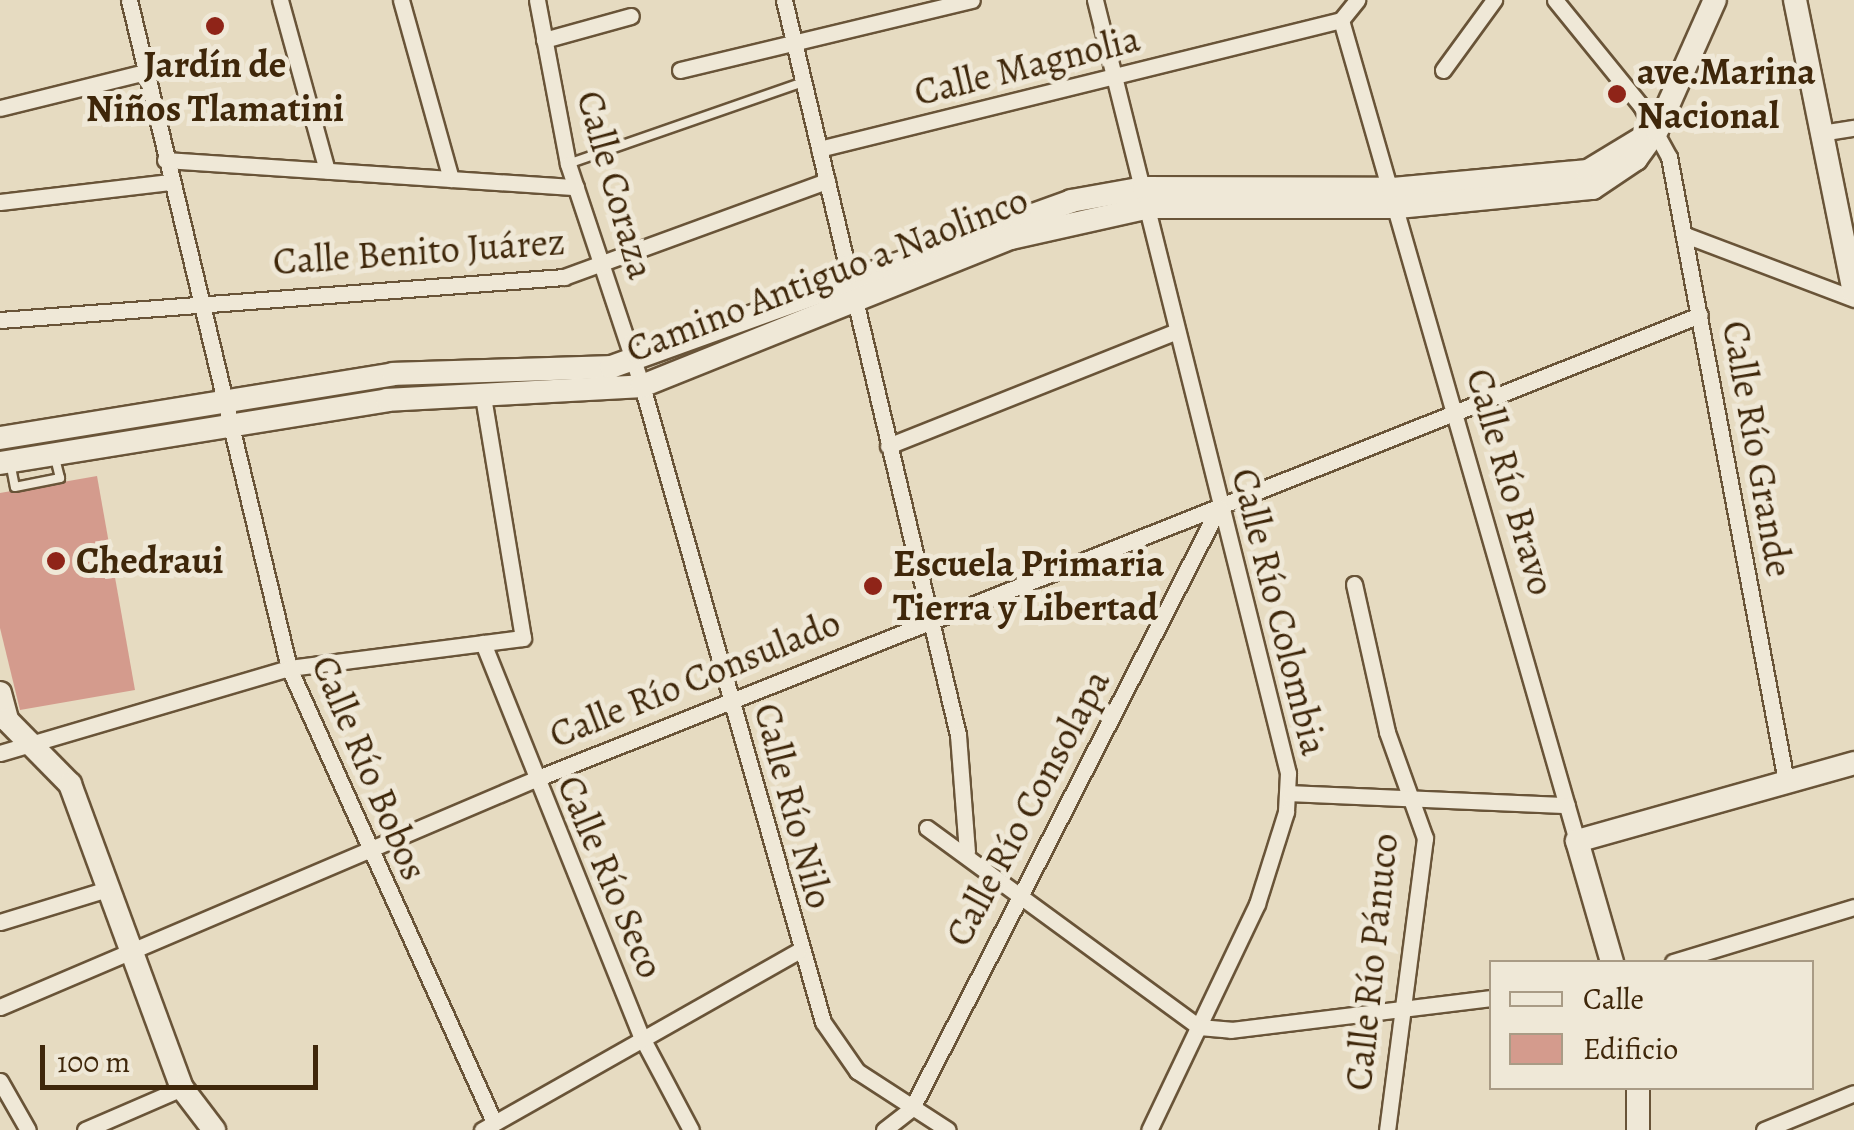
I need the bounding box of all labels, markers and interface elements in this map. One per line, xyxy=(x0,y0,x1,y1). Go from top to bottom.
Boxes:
marker: Jardín de Niños Tlamatini xyxy=(204,15,226,37)
street label: Calle Magnolia xyxy=(910,16,1144,116)
place label: Jardín de Niños Tlamatini xyxy=(86,42,344,132)
place label: ave.Marina Nacional xyxy=(1637,49,1816,138)
marker: ave.Marina Nacional xyxy=(1606,83,1628,105)
street label: Calle Coraza xyxy=(566,86,664,284)
street label: Camino Antiguo a Naolinco xyxy=(620,177,1034,373)
street label: Calle Benito Juárez xyxy=(271,219,567,285)
street label: Calle Río Grande xyxy=(1712,317,1802,581)
street label: Calle Río Bravo xyxy=(1456,364,1564,600)
street label: Calle Río Colombia xyxy=(1221,464,1337,760)
place label: Chedraui xyxy=(76,538,224,584)
place label: Escuela Primaria Tierra y Libertad xyxy=(893,541,1164,630)
marker: Chedraui xyxy=(45,550,67,572)
marker: Escuela Primaria Tierra y Libertad xyxy=(862,575,884,597)
street label: Calle Río Consulado xyxy=(543,600,847,758)
street label: Calle Río Bobos xyxy=(301,649,437,887)
street label: Calle Río Consolapa xyxy=(936,662,1120,954)
street label: Calle Río Nilo xyxy=(744,698,842,914)
street label: Calle Río Seco xyxy=(547,769,673,985)
street label: Calle Río Pánuco xyxy=(1336,831,1408,1093)
legend xyxy=(1489,960,1814,1090)
text: Calle xyxy=(1583,979,1644,1019)
scale bar xyxy=(45,1025,322,1087)
text: Edificio xyxy=(1583,1029,1678,1069)
text: 100 m xyxy=(57,1042,130,1082)

